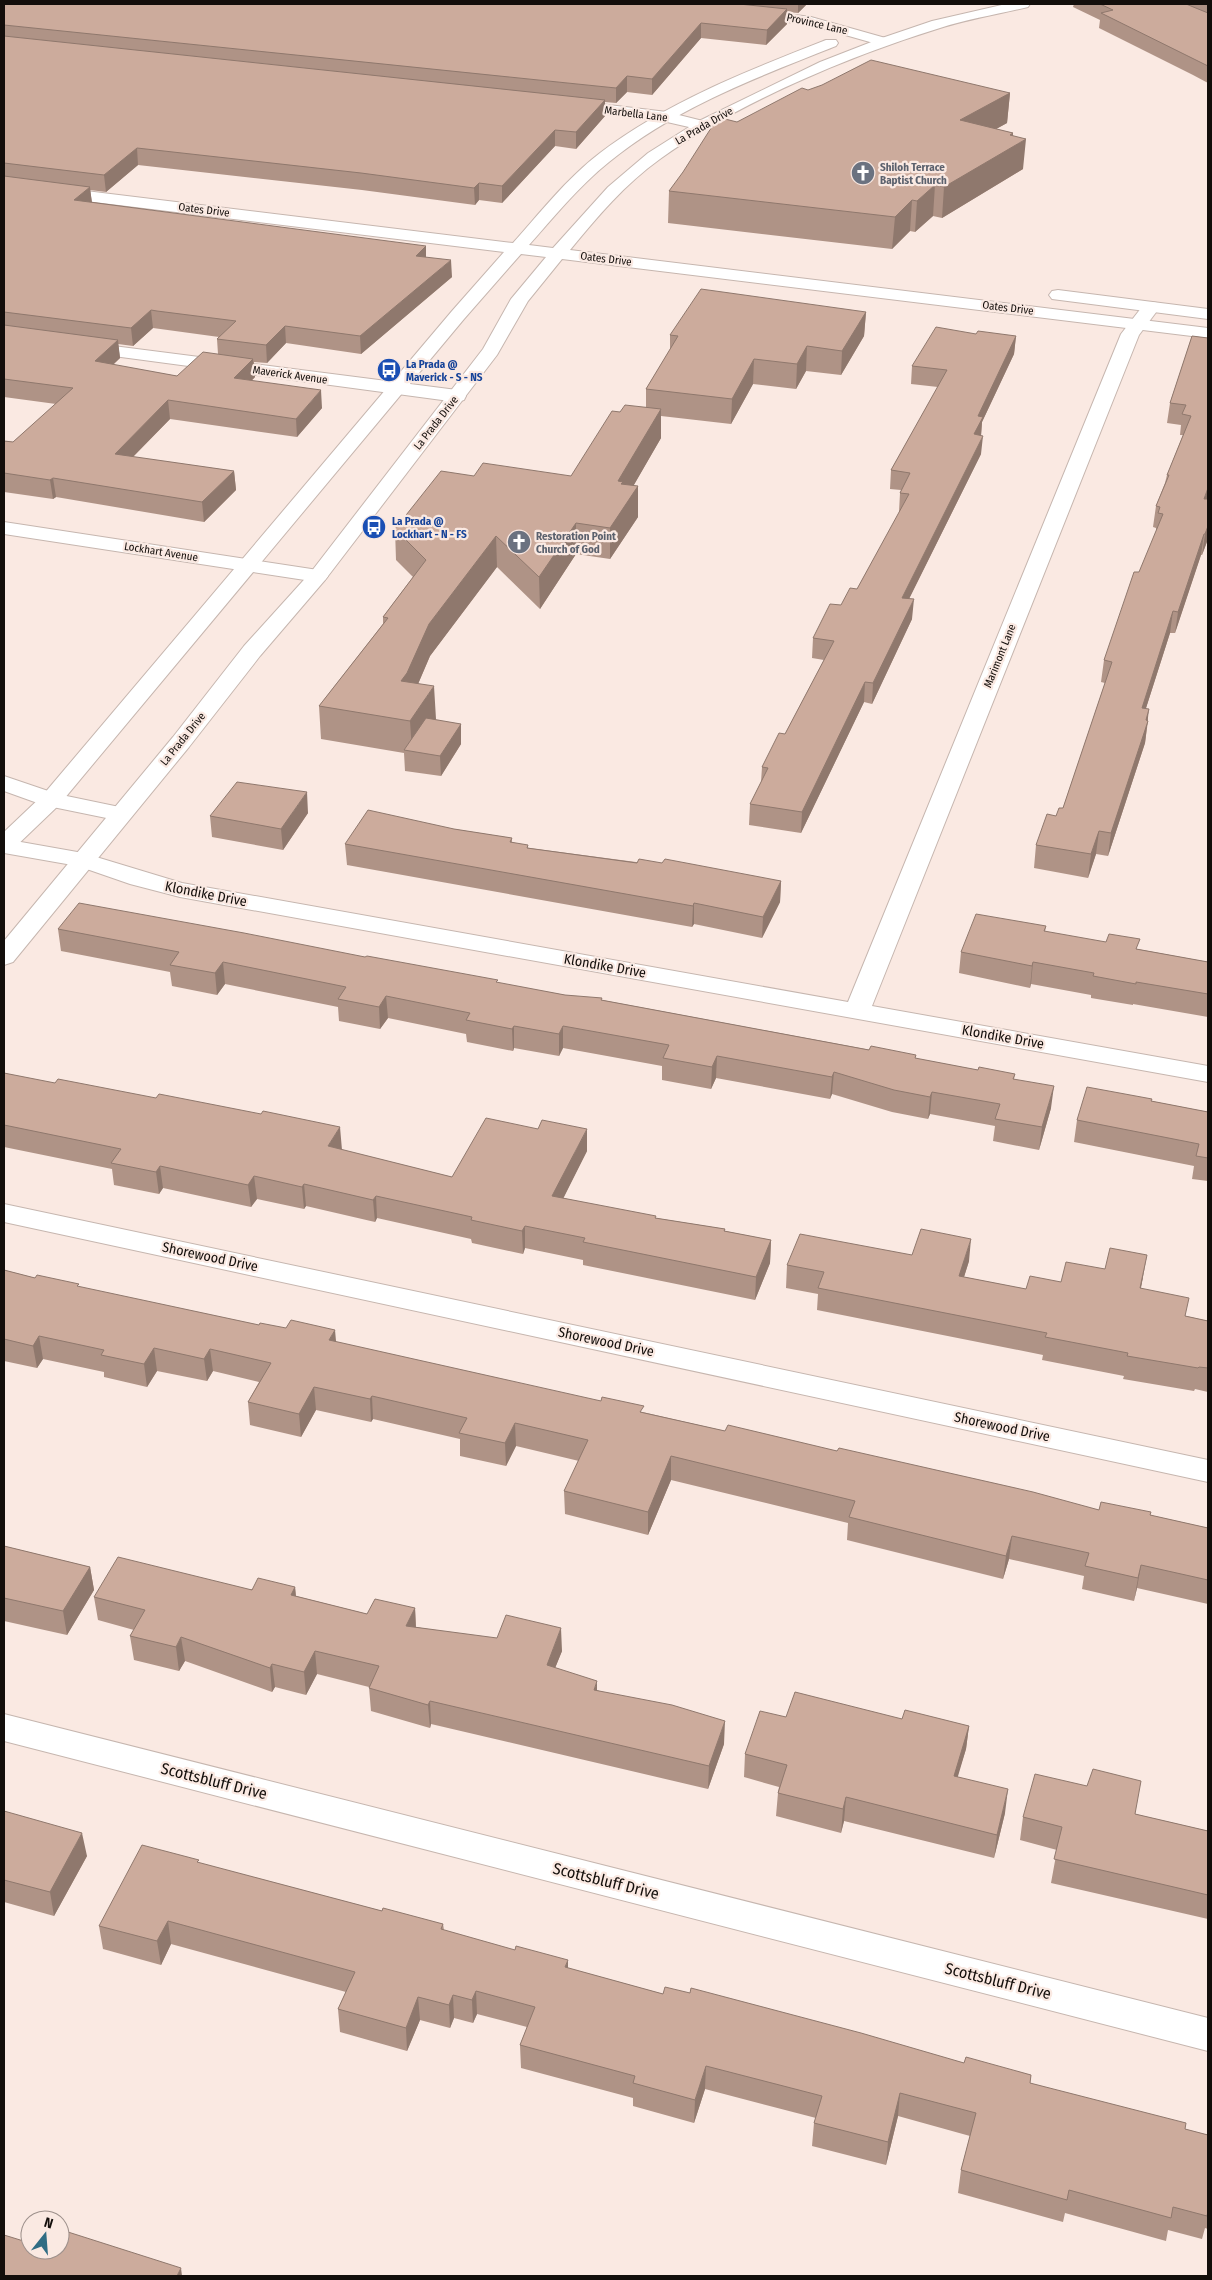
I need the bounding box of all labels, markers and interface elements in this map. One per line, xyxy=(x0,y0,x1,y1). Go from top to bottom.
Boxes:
street label: Province Lane xyxy=(785,11,849,37)
street label: Marbella Lane xyxy=(604,104,668,124)
street label: La Prada Drive xyxy=(673,104,735,148)
church icon: Shiloh Terrace Baptist Church xyxy=(850,160,876,186)
place label: Shiloh Terrace Baptist Church xyxy=(880,161,947,187)
street label: Oates Drive xyxy=(178,200,230,220)
street label: Oates Drive xyxy=(580,249,632,269)
street label: Oates Drive xyxy=(982,298,1034,318)
bus stop icon: La Prada @ Maverick - S - NS xyxy=(376,357,402,383)
place label: La Prada @ Maverick - S - NS xyxy=(406,358,483,384)
street label: Maverick Avenue xyxy=(252,363,328,387)
street label: La Prada Drive xyxy=(411,394,461,452)
bus stop icon: La Prada @ Lockhart - N - FS xyxy=(361,514,387,540)
place label: La Prada @ Lockhart - N - FS xyxy=(392,515,467,541)
church icon: Restoration Point Church of God xyxy=(506,529,532,555)
place label: Restoration Point Church of God xyxy=(536,530,616,556)
street label: Lockhart Avenue xyxy=(123,540,199,564)
street label: Marimont Lane xyxy=(981,622,1019,690)
street label: La Prada Drive xyxy=(158,710,208,768)
street label: Klondike Drive xyxy=(164,878,248,910)
street label: Klondike Drive xyxy=(563,950,647,982)
street label: Klondike Drive xyxy=(961,1021,1045,1053)
street label: Shorewood Drive xyxy=(161,1239,259,1275)
street label: Shorewood Drive xyxy=(557,1324,655,1360)
street label: Shorewood Drive xyxy=(953,1409,1051,1445)
street label: Scottsbluff Drive xyxy=(159,1759,269,1803)
street label: Scottsbluff Drive xyxy=(551,1859,661,1903)
street label: Scottsbluff Drive xyxy=(943,1959,1053,2003)
north arrow xyxy=(20,2210,70,2260)
text: N xyxy=(42,2214,55,2232)

